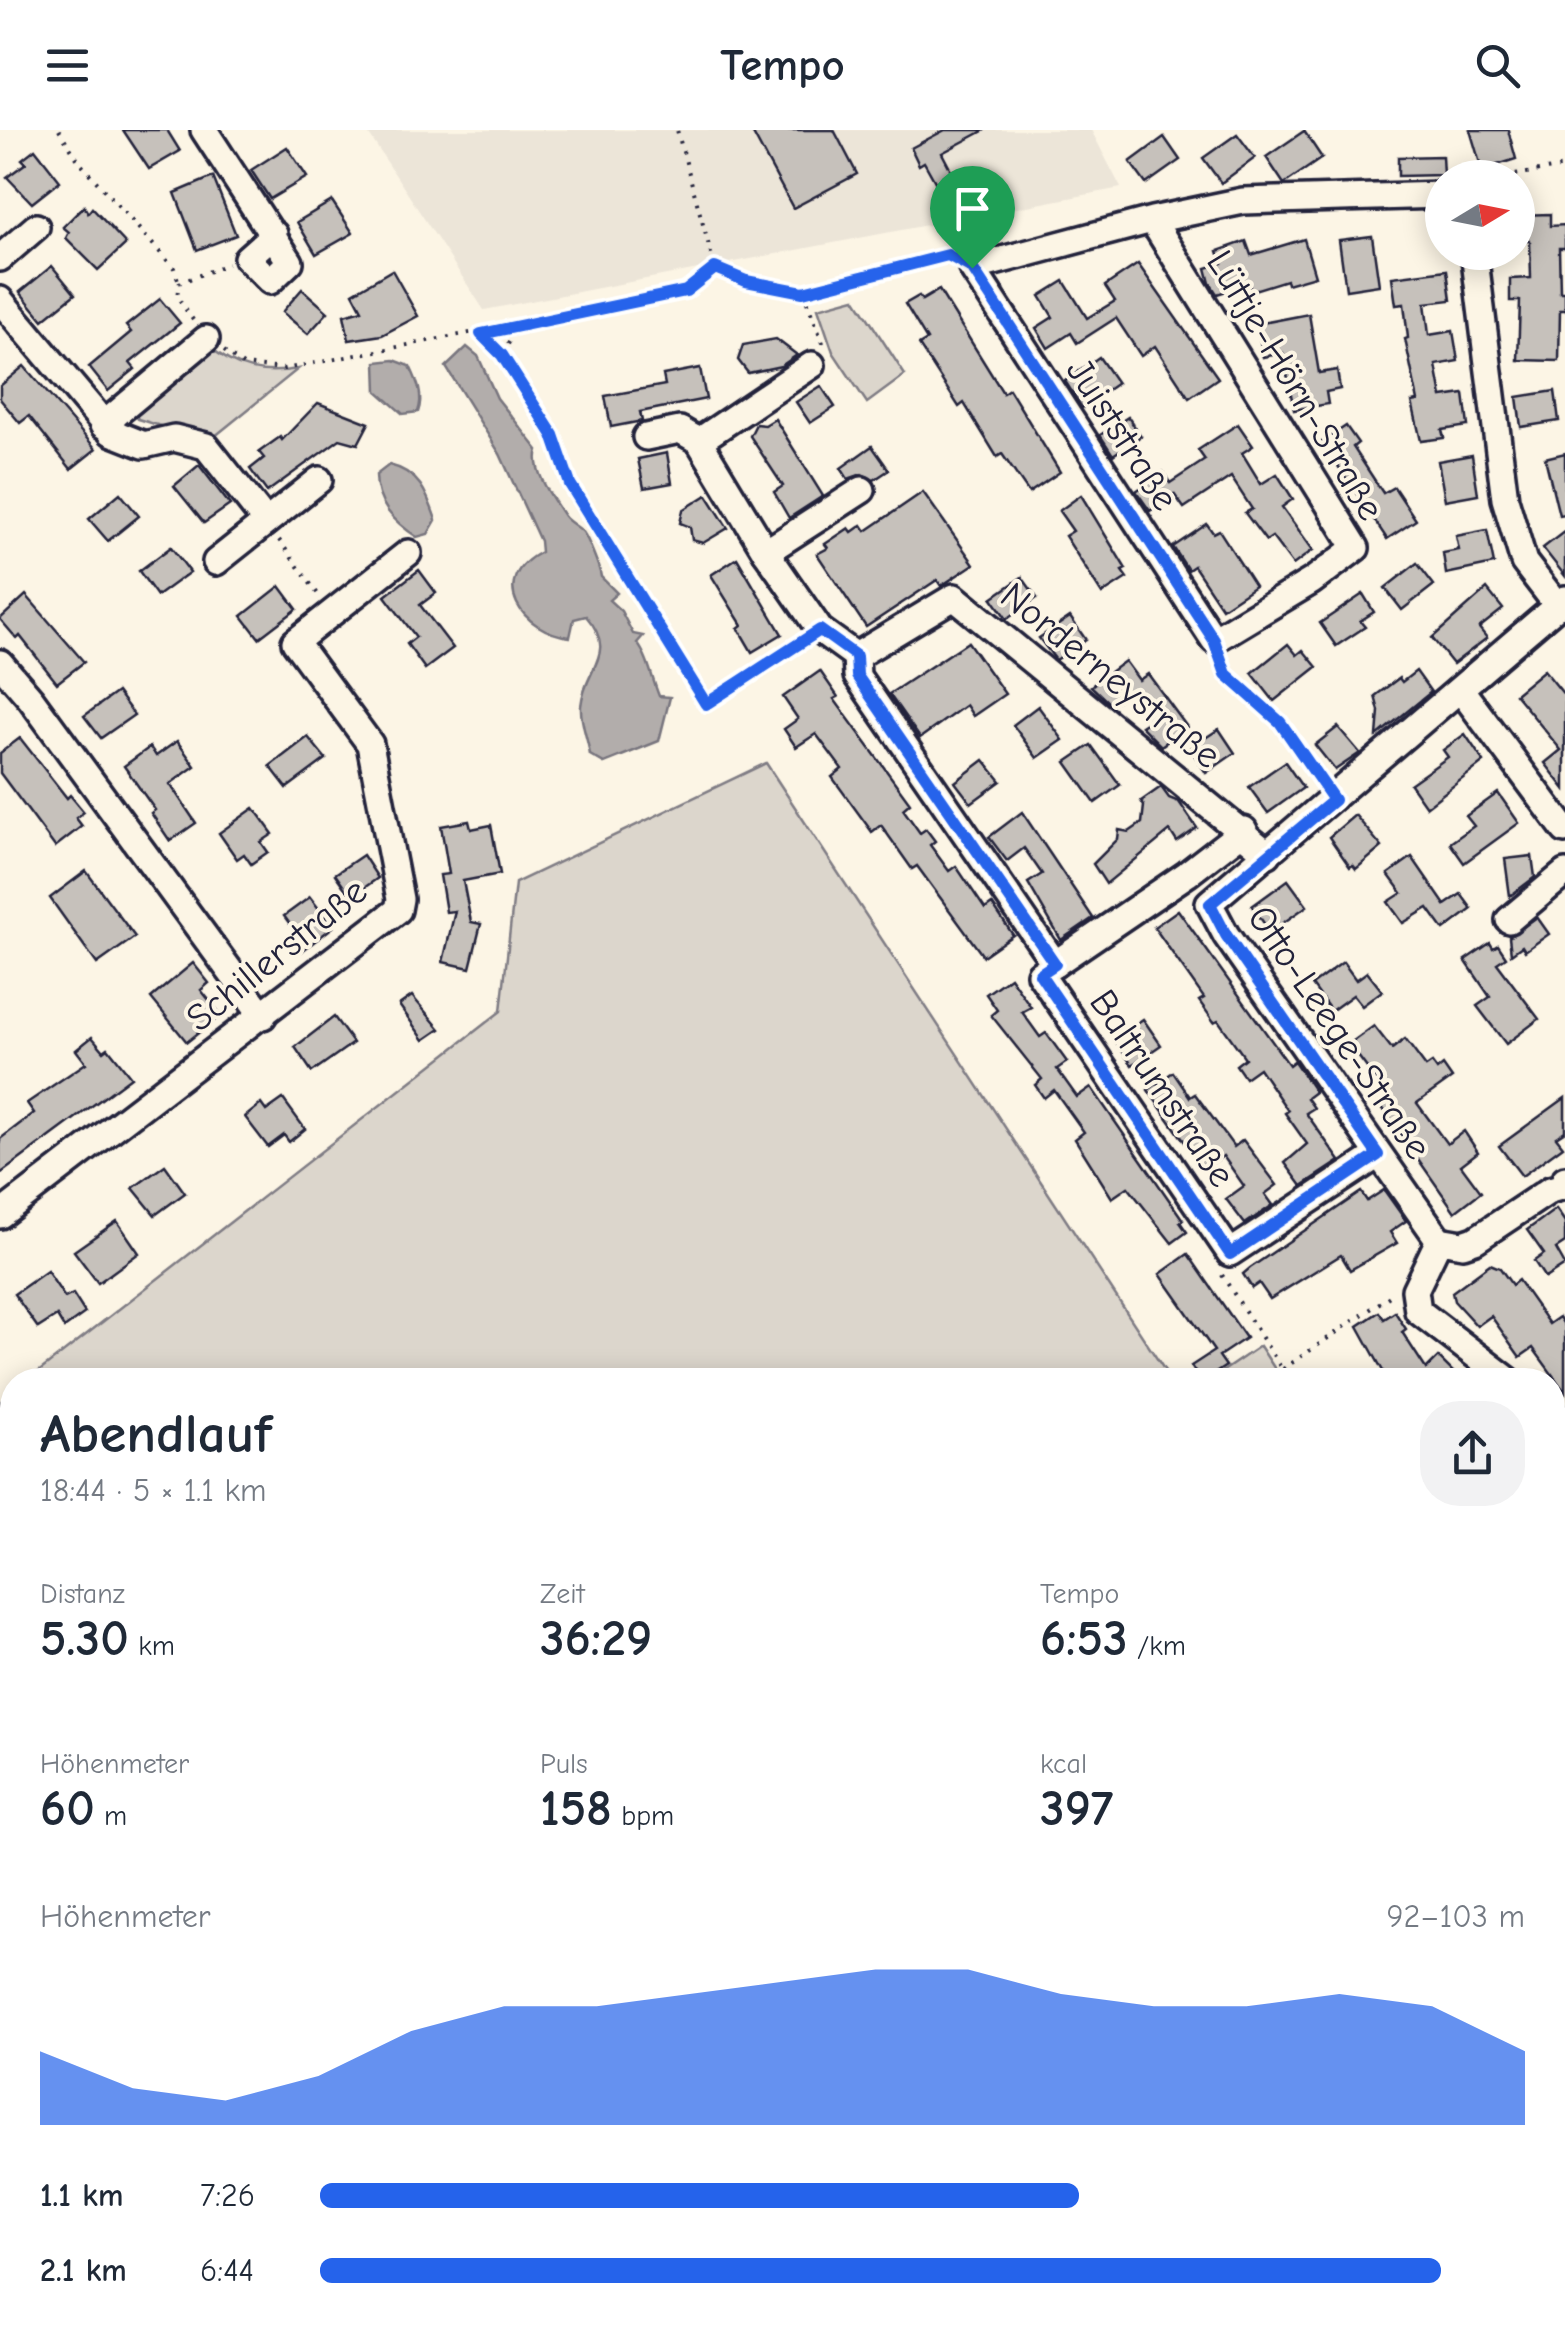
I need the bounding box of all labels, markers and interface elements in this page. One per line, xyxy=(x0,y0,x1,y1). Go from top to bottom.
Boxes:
icon: menu xyxy=(40,38,95,93)
icon: search xyxy=(1470,38,1525,93)
text: Tempo xyxy=(720,39,845,91)
north arrow xyxy=(1425,160,1535,270)
map controls xyxy=(1425,160,1535,270)
pin xyxy=(930,166,1015,269)
icon: arrive xyxy=(945,181,1000,236)
street label: Lüttje-Hörn-Straße xyxy=(1197,243,1393,528)
street label: Juiststraße xyxy=(1057,351,1187,519)
street label: Norderneystraße xyxy=(992,574,1229,778)
street label: Schillerstraße xyxy=(178,869,375,1041)
street label: Otto-Leege-Straße xyxy=(1238,897,1440,1168)
street label: Baltrumstraße xyxy=(1080,982,1244,1195)
button: share xyxy=(1420,1401,1525,1506)
text: Abendlauf xyxy=(40,1402,272,1466)
text: 18:44 · 5 × 1.1 km xyxy=(40,1472,267,1509)
text: Distanz xyxy=(40,1578,125,1610)
text: Zeit xyxy=(540,1578,585,1610)
text: Tempo xyxy=(1040,1578,1119,1610)
text: 5.30 xyxy=(40,1610,129,1668)
text: 36:29 xyxy=(540,1610,652,1668)
text: 6:53 xyxy=(1040,1610,1128,1668)
text: km xyxy=(129,1630,175,1662)
text: /km xyxy=(1128,1630,1186,1662)
text: Höhenmeter xyxy=(40,1748,189,1780)
text: Puls xyxy=(540,1748,588,1780)
text: kcal xyxy=(1040,1748,1087,1780)
text: 60 xyxy=(40,1780,95,1838)
text: 158 xyxy=(540,1780,612,1838)
text: 397 xyxy=(1040,1780,1113,1838)
text: m xyxy=(95,1800,127,1832)
text: bpm xyxy=(612,1800,674,1832)
text: Höhenmeter xyxy=(40,1898,210,1935)
text: 92–103 m xyxy=(1387,1898,1525,1935)
text: 1.1 km xyxy=(40,2177,123,2214)
text: 7:26 xyxy=(200,2177,255,2214)
text: 2.1 km xyxy=(40,2252,127,2289)
text: 6:44 xyxy=(200,2252,254,2289)

